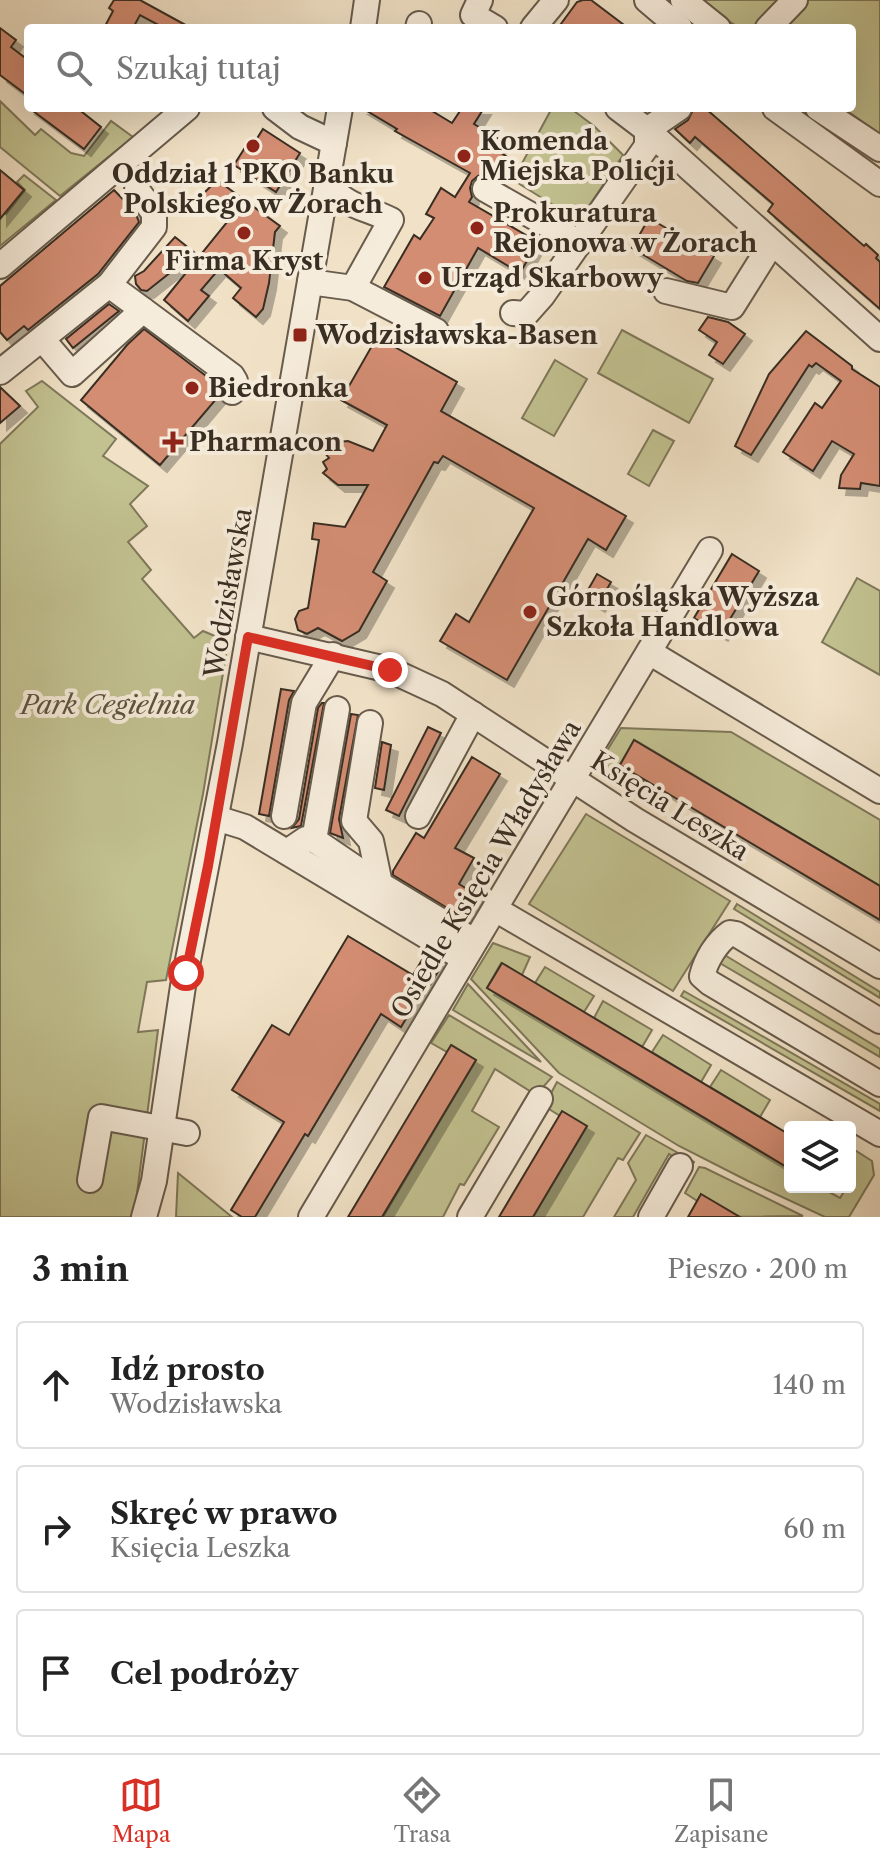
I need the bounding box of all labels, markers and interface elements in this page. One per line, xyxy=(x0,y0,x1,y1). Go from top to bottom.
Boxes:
search box xyxy=(24,24,856,112)
icon: search xyxy=(52,46,96,90)
text: Szukaj tutaj xyxy=(116,50,281,87)
place label: Komenda Miejska Policji xyxy=(480,125,675,187)
marker: Oddział 1 PKO Banku Polskiego w Żorach xyxy=(244,137,262,155)
marker: Komenda Miejska Policji xyxy=(455,147,473,165)
place label: Oddział 1 PKO Banku Polskiego w Żorach xyxy=(112,158,394,220)
place label: Prokuratura Rejonowa w Żorach xyxy=(493,197,757,259)
marker: Prokuratura Rejonowa w Żorach xyxy=(468,219,486,237)
marker: Firma Kryst xyxy=(235,224,253,242)
place label: Firma Kryst xyxy=(165,245,324,277)
place label: Urząd Skarbowy xyxy=(441,262,664,294)
marker: Urząd Skarbowy xyxy=(416,269,434,287)
place label: Wodzisławska-Basen xyxy=(315,319,598,351)
marker: Wodzisławska-Basen xyxy=(291,326,309,344)
place label: Biedronka xyxy=(208,372,349,404)
marker: Biedronka xyxy=(183,379,201,397)
place label: Pharmacon xyxy=(189,426,342,458)
marker: Pharmacon xyxy=(164,433,182,451)
street label: Wodzisławska xyxy=(197,505,259,682)
place label: Górnośląska Wyższa Szkoła Handlowa xyxy=(546,581,820,643)
marker: Górnośląska Wyższa Szkoła Handlowa xyxy=(521,603,539,621)
route end xyxy=(372,652,408,688)
park label: Park Cegielnia xyxy=(19,689,196,721)
street label: Osiedle Księcia Władysława xyxy=(384,714,588,1024)
street label: Księcia Leszka xyxy=(585,745,755,868)
route start xyxy=(168,955,204,991)
map controls xyxy=(784,1121,856,1193)
button: layers xyxy=(784,1121,856,1193)
text: 3 min xyxy=(32,1248,129,1290)
text: Pieszo · 200 m xyxy=(667,1253,848,1285)
text: Idź prosto xyxy=(110,1351,265,1388)
icon: ahead xyxy=(34,1363,78,1407)
text: 140 m xyxy=(772,1369,846,1401)
text: Wodzisławska xyxy=(110,1388,282,1420)
text: Skręć w prawo xyxy=(110,1495,338,1532)
icon: right xyxy=(34,1507,78,1551)
text: 60 m xyxy=(783,1513,846,1545)
text: Księcia Leszka xyxy=(110,1532,290,1564)
icon: arrive xyxy=(34,1651,78,1695)
text: Cel podróży xyxy=(110,1655,298,1692)
tab: Mapa xyxy=(112,1773,171,1848)
tab: Trasa xyxy=(394,1773,451,1848)
tab: Zapisane xyxy=(674,1773,768,1848)

